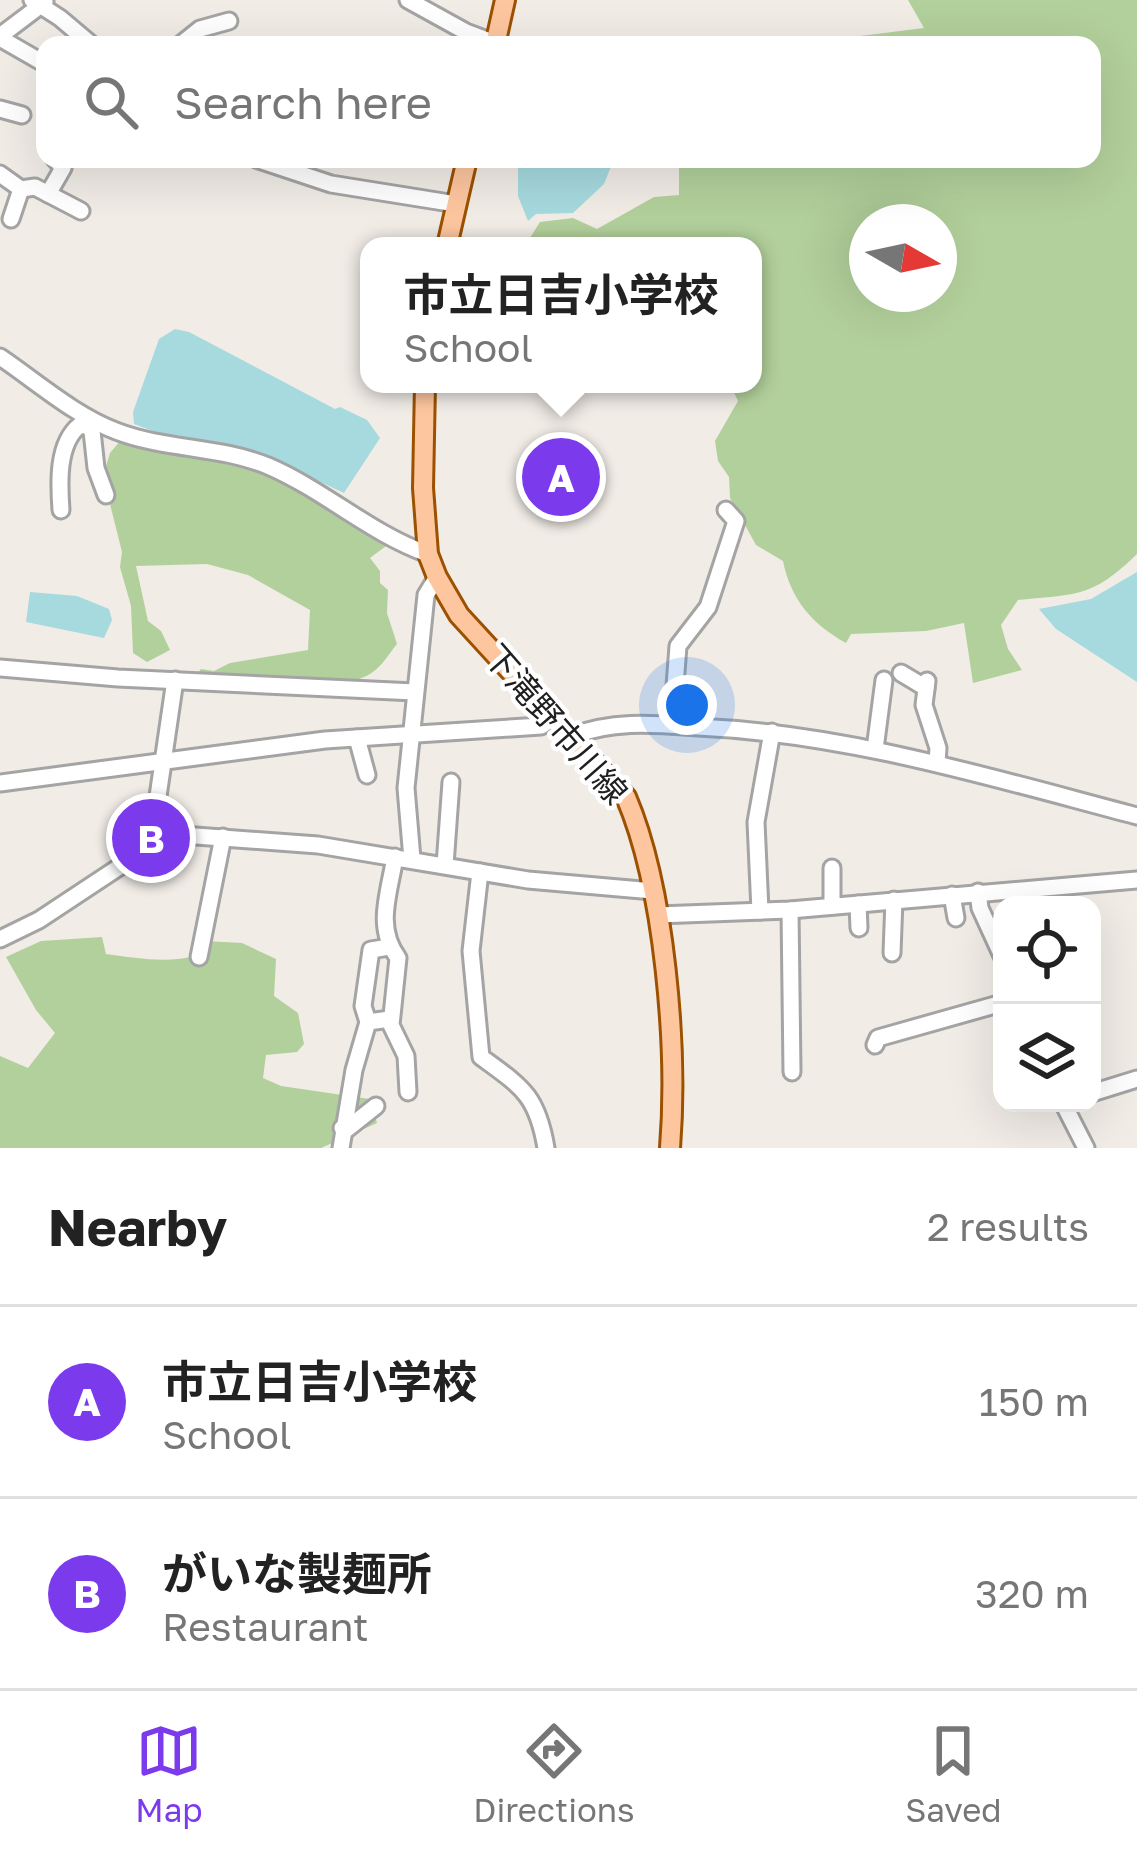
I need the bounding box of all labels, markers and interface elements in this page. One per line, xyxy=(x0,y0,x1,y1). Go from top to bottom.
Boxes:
search box xyxy=(36,36,1101,168)
icon: search xyxy=(78,69,144,135)
text: Search here xyxy=(174,75,432,129)
north arrow xyxy=(849,204,957,312)
popup xyxy=(360,237,762,393)
text: 市立日吉小学校 xyxy=(403,267,719,321)
text: School xyxy=(403,324,533,371)
pin: A xyxy=(522,432,600,522)
street label: 下滝野市川線 xyxy=(477,636,636,811)
your location xyxy=(657,675,717,735)
pin: B xyxy=(112,793,190,883)
map controls xyxy=(993,896,1101,1112)
button: locate xyxy=(993,896,1101,1004)
button: layers xyxy=(993,1004,1101,1112)
text: Nearby xyxy=(48,1196,227,1257)
text: 2 results xyxy=(927,1203,1089,1250)
text: 市立日吉小学校 xyxy=(162,1354,477,1408)
text: A xyxy=(73,1378,101,1425)
text: 150 m xyxy=(979,1378,1089,1425)
text: School xyxy=(162,1411,291,1458)
text: がいな製麺所 xyxy=(162,1546,432,1600)
text: B xyxy=(73,1570,101,1617)
text: 320 m xyxy=(975,1570,1089,1617)
text: Restaurant xyxy=(162,1603,369,1650)
tab: Map xyxy=(135,1718,203,1829)
tab: Directions xyxy=(473,1718,635,1829)
tab: Saved xyxy=(905,1718,1002,1829)

